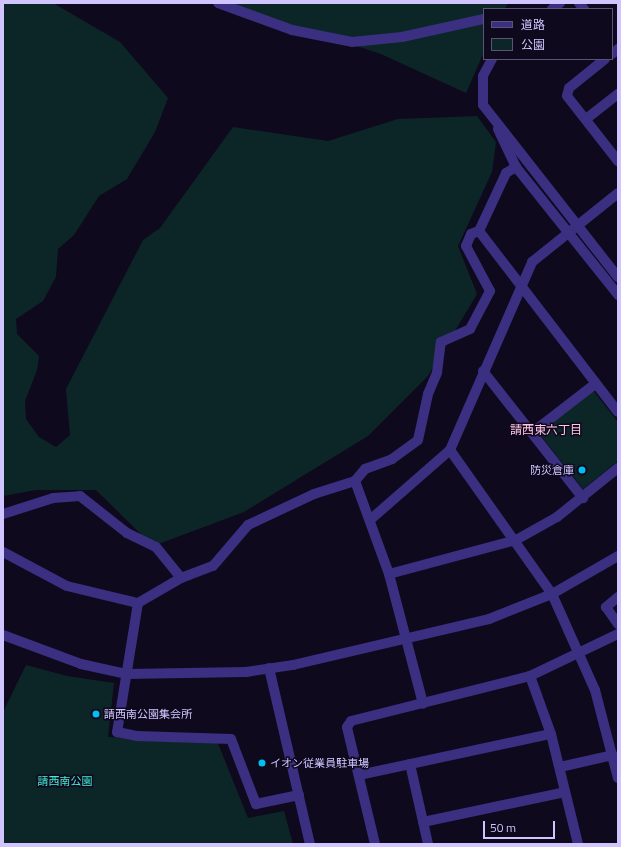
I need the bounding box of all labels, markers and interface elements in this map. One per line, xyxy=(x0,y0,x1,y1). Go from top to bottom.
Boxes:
legend xyxy=(483,8,613,60)
text: 道路 xyxy=(521,15,545,34)
text: 公園 xyxy=(521,35,545,54)
district label: 請西東六丁目 xyxy=(510,423,582,437)
place label: 防災倉庫 xyxy=(530,463,574,477)
marker: 防災倉庫 xyxy=(577,465,587,475)
place label: 請西南公園集会所 xyxy=(104,707,192,721)
marker: 請西南公園集会所 xyxy=(91,709,101,719)
place label: イオン従業員駐車場 xyxy=(270,756,369,770)
marker: イオン従業員駐車場 xyxy=(257,758,267,768)
park label: 請西南公園 xyxy=(38,774,92,788)
scale bar xyxy=(485,813,557,839)
text: 50 m xyxy=(490,818,516,837)

